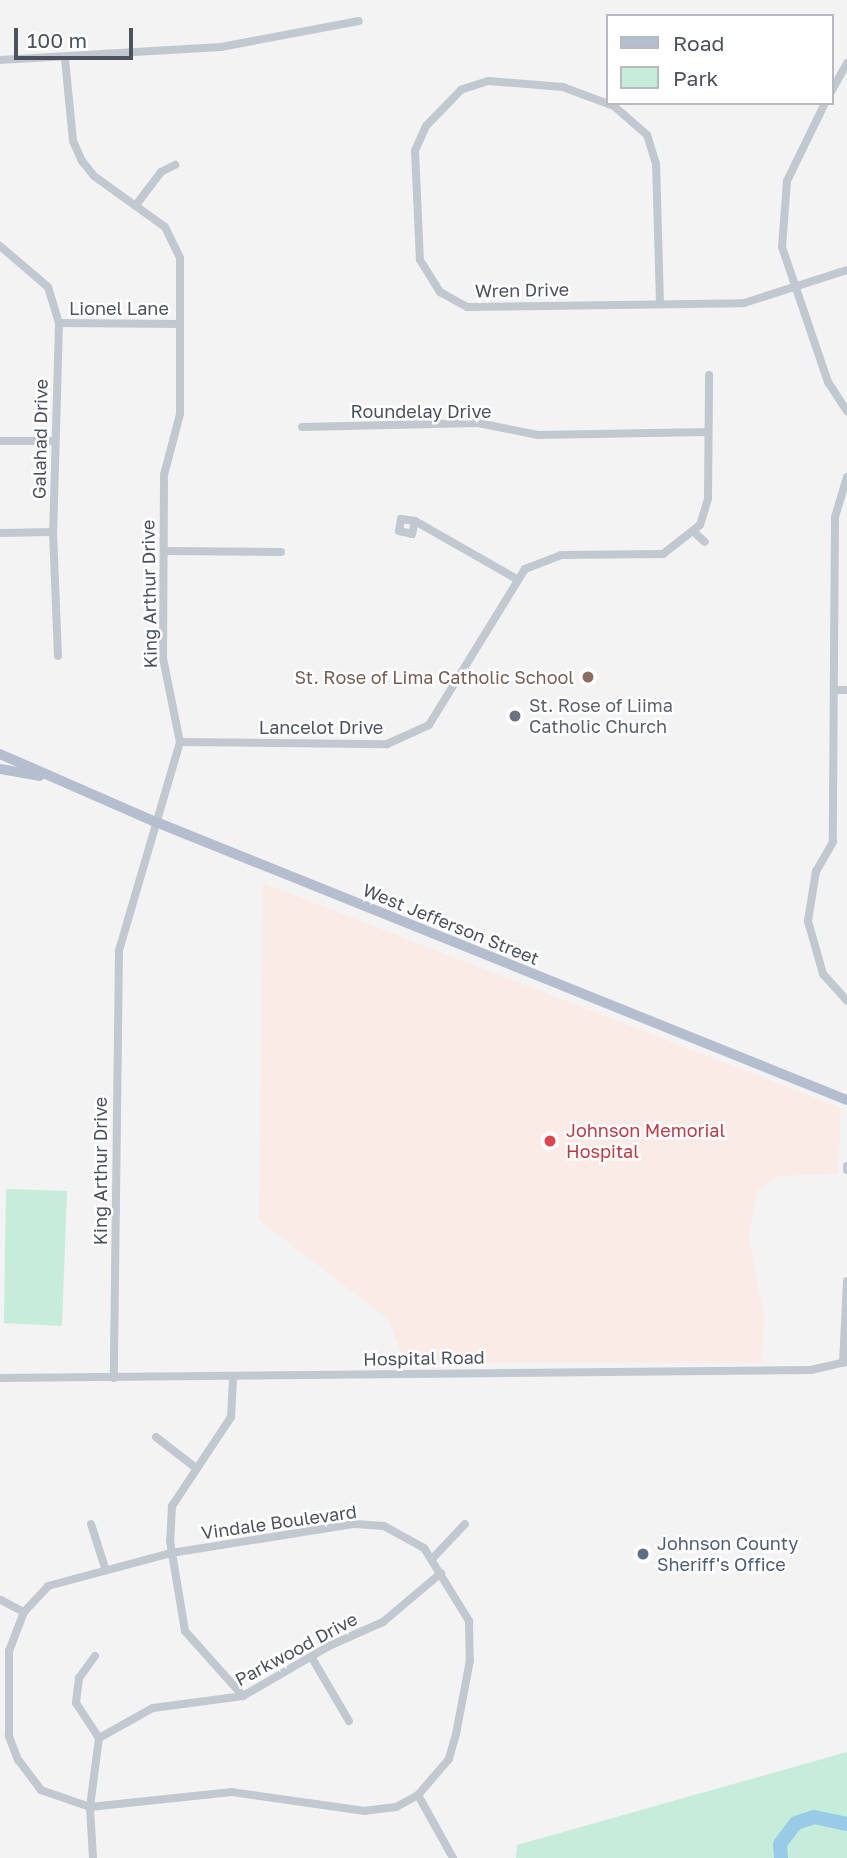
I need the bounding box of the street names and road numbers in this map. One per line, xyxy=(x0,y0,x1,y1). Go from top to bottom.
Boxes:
street label: Wren Drive xyxy=(475,278,569,302)
street label: Lionel Lane xyxy=(69,297,169,319)
street label: Galahad Drive xyxy=(28,379,52,499)
street label: Roundelay Drive xyxy=(350,400,492,422)
street label: King Arthur Drive xyxy=(137,520,161,668)
street label: Lancelot Drive xyxy=(259,716,383,738)
street label: West Jefferson Street xyxy=(360,879,542,969)
street label: King Arthur Drive xyxy=(89,1097,111,1245)
street label: Hospital Road xyxy=(363,1346,485,1370)
street label: Vindale Boulevard xyxy=(200,1500,358,1544)
street label: Parkwood Drive xyxy=(231,1608,361,1690)

